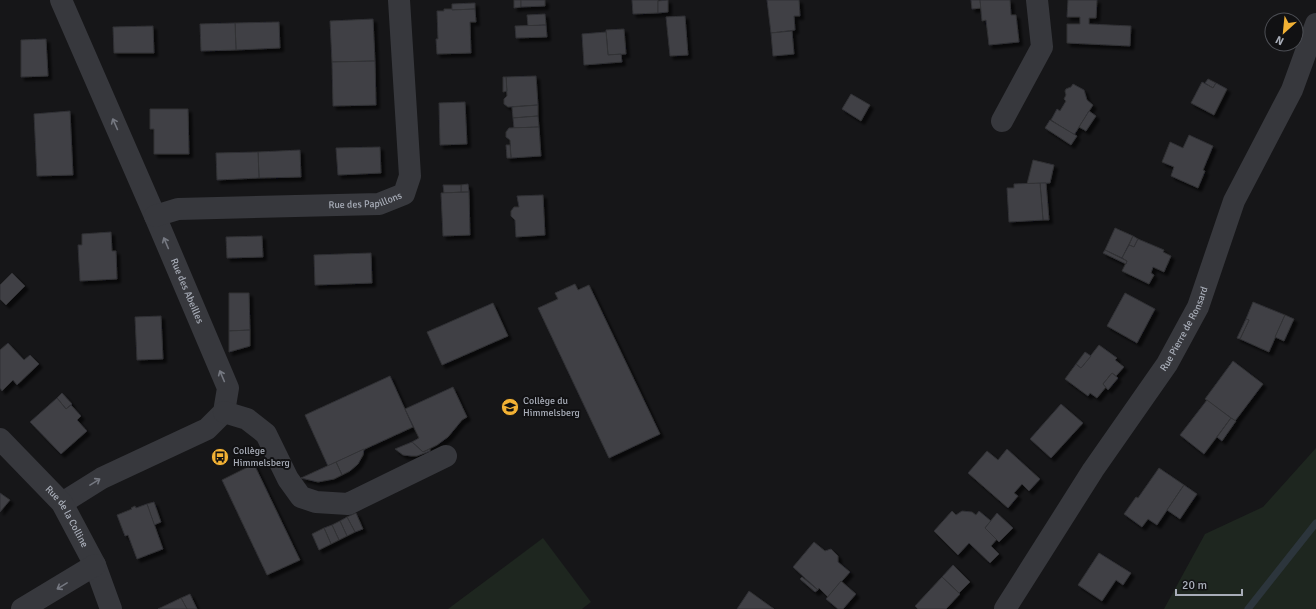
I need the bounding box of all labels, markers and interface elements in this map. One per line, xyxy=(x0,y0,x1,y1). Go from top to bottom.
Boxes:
north arrow xyxy=(1264,12,1304,52)
text: N xyxy=(1273,33,1286,48)
one-way arrow xyxy=(110,118,118,130)
street label: Rue des Papillons xyxy=(328,189,404,211)
one-way arrow xyxy=(162,237,170,249)
street label: Rue des Abeilles xyxy=(168,257,206,326)
street label: Rue Pierre de Ronsard xyxy=(1158,285,1210,374)
one-way arrow xyxy=(218,370,225,382)
place label: Collège du Himmelsberg xyxy=(523,395,580,419)
school or university icon: Collège du Himmelsberg xyxy=(500,397,520,417)
place label: Collège Himmelsberg xyxy=(233,445,290,469)
bus stop icon: Collège Himmelsberg xyxy=(210,447,230,467)
one-way arrow xyxy=(89,478,101,486)
street label: Rue de la Colline xyxy=(43,483,91,550)
scale bar xyxy=(1176,571,1242,597)
text: 20 m xyxy=(1182,578,1207,593)
one-way arrow xyxy=(56,582,68,590)

